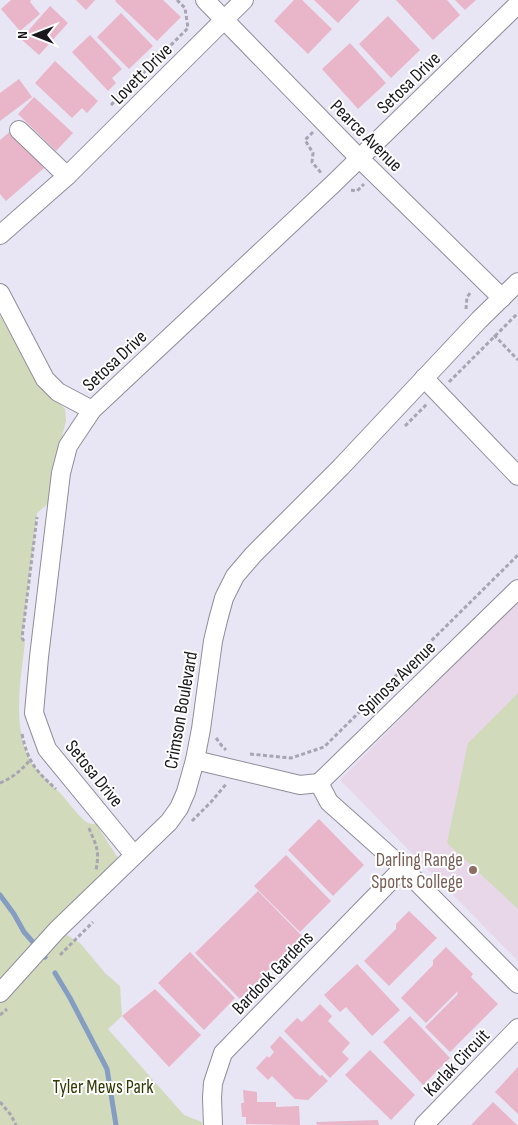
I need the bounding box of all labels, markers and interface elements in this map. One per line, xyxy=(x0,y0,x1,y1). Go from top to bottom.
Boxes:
north arrow xyxy=(10,10,60,60)
text: N xyxy=(14,31,31,39)
street label: Lovett Drive xyxy=(107,39,177,109)
street label: Setosa Drive xyxy=(372,47,446,119)
street label: Pearce Avenue xyxy=(325,95,407,177)
street label: Setosa Drive xyxy=(78,326,152,397)
street label: Spinosa Avenue xyxy=(353,636,441,722)
street label: Crimson Boulevard xyxy=(160,650,203,771)
street label: Setosa Drive xyxy=(60,736,128,812)
place label: Darling Range Sports College xyxy=(371,849,463,894)
marker: Darling Range Sports College xyxy=(467,864,479,876)
street label: Bardook Gardens xyxy=(228,926,319,1020)
street label: Karlak Circuit xyxy=(419,1024,495,1102)
park label: Tyler Mews Park xyxy=(52,1076,154,1099)

